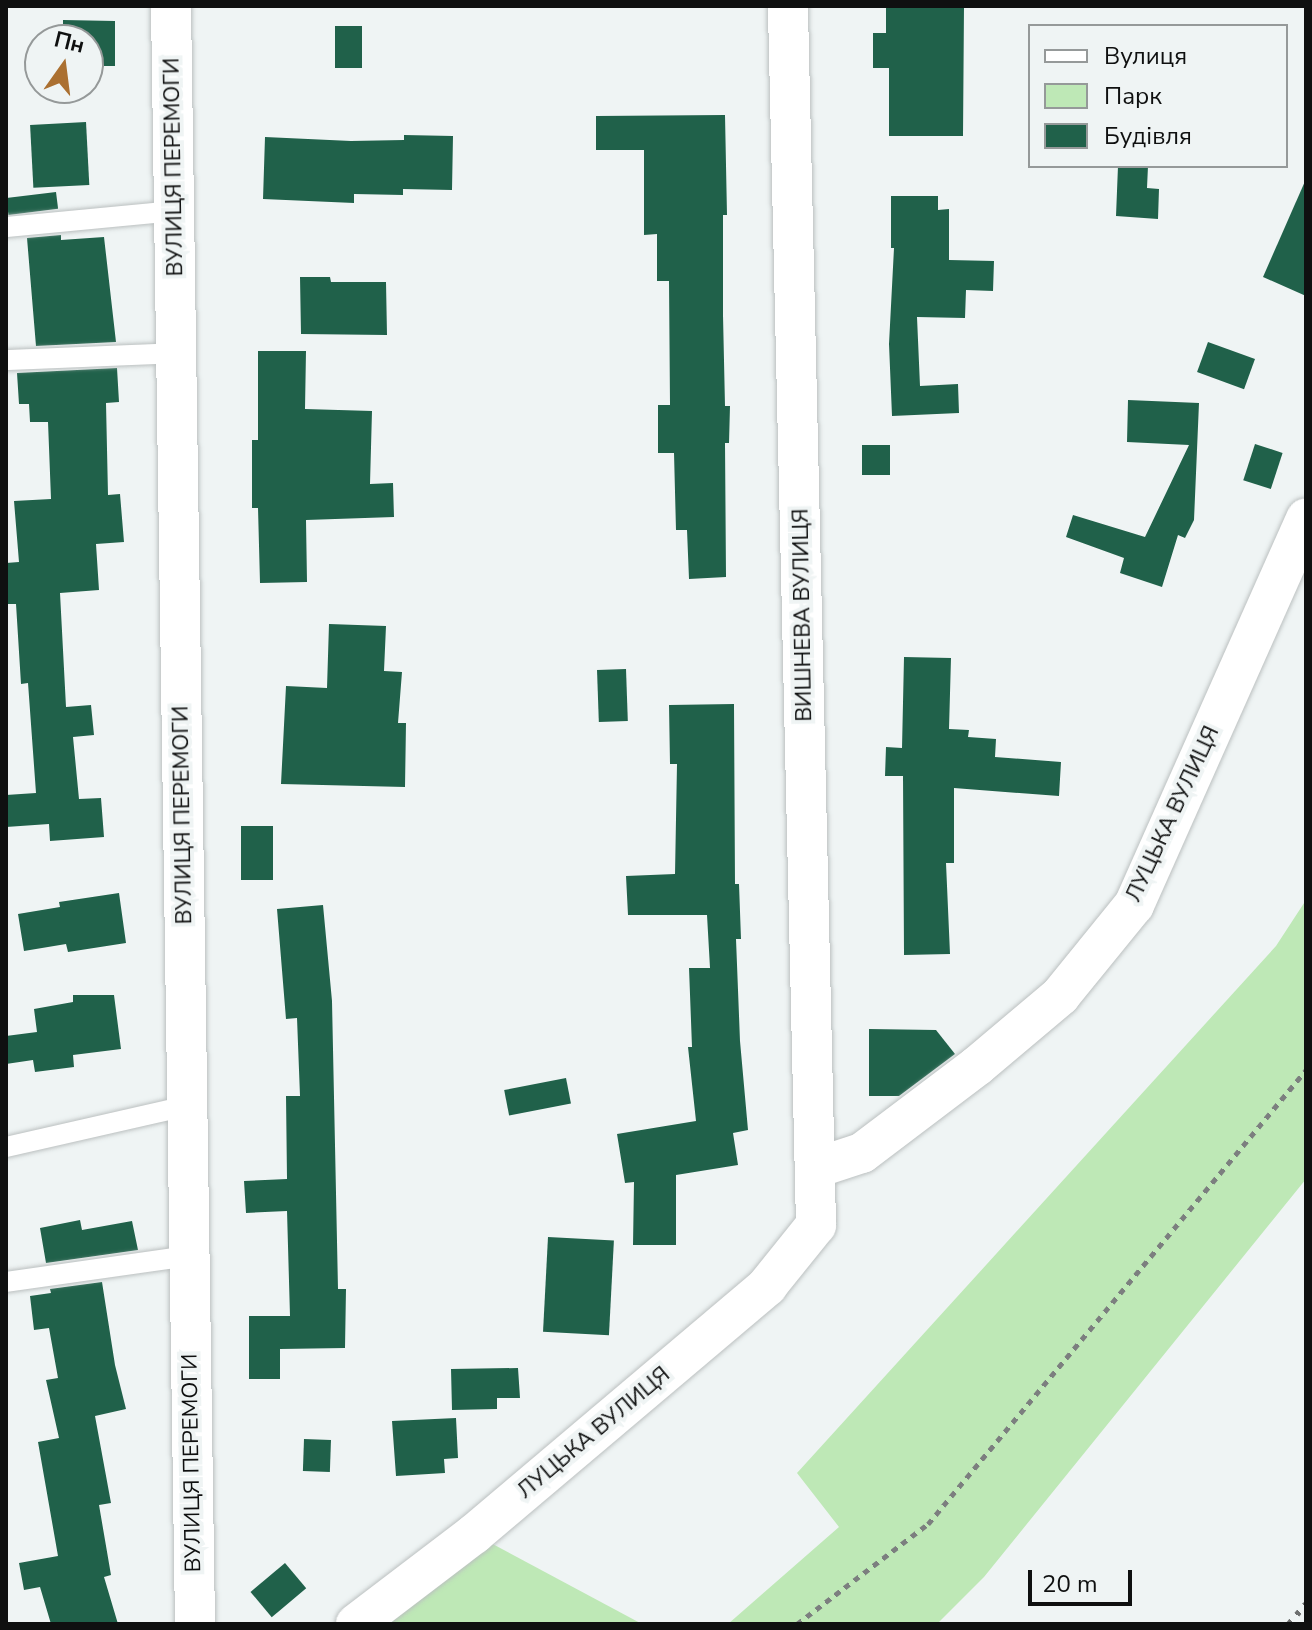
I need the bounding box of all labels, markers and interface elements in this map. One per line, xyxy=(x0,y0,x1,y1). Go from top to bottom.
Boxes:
north arrow xyxy=(24,24,104,104)
text: Пн xyxy=(51,24,88,61)
legend xyxy=(1028,24,1288,168)
text: Вулиця xyxy=(1104,40,1187,72)
street label: ВУЛИЦЯ ПЕРЕМОГИ xyxy=(159,57,189,277)
text: Парк xyxy=(1104,80,1162,112)
text: Будівля xyxy=(1104,120,1192,152)
street label: ВИШНЕВА ВУЛИЦЯ xyxy=(788,508,818,722)
street label: ВУЛИЦЯ ПЕРЕМОГИ xyxy=(168,705,198,925)
street label: ЛУЦЬКА ВУЛИЦЯ xyxy=(1121,722,1225,906)
street label: ВУЛИЦЯ ПЕРЕМОГИ xyxy=(177,1353,207,1573)
street label: ЛУЦЬКА ВУЛИЦЯ xyxy=(512,1362,676,1504)
scale bar xyxy=(1032,1554,1136,1604)
text: 20 m xyxy=(1042,1568,1098,1600)

